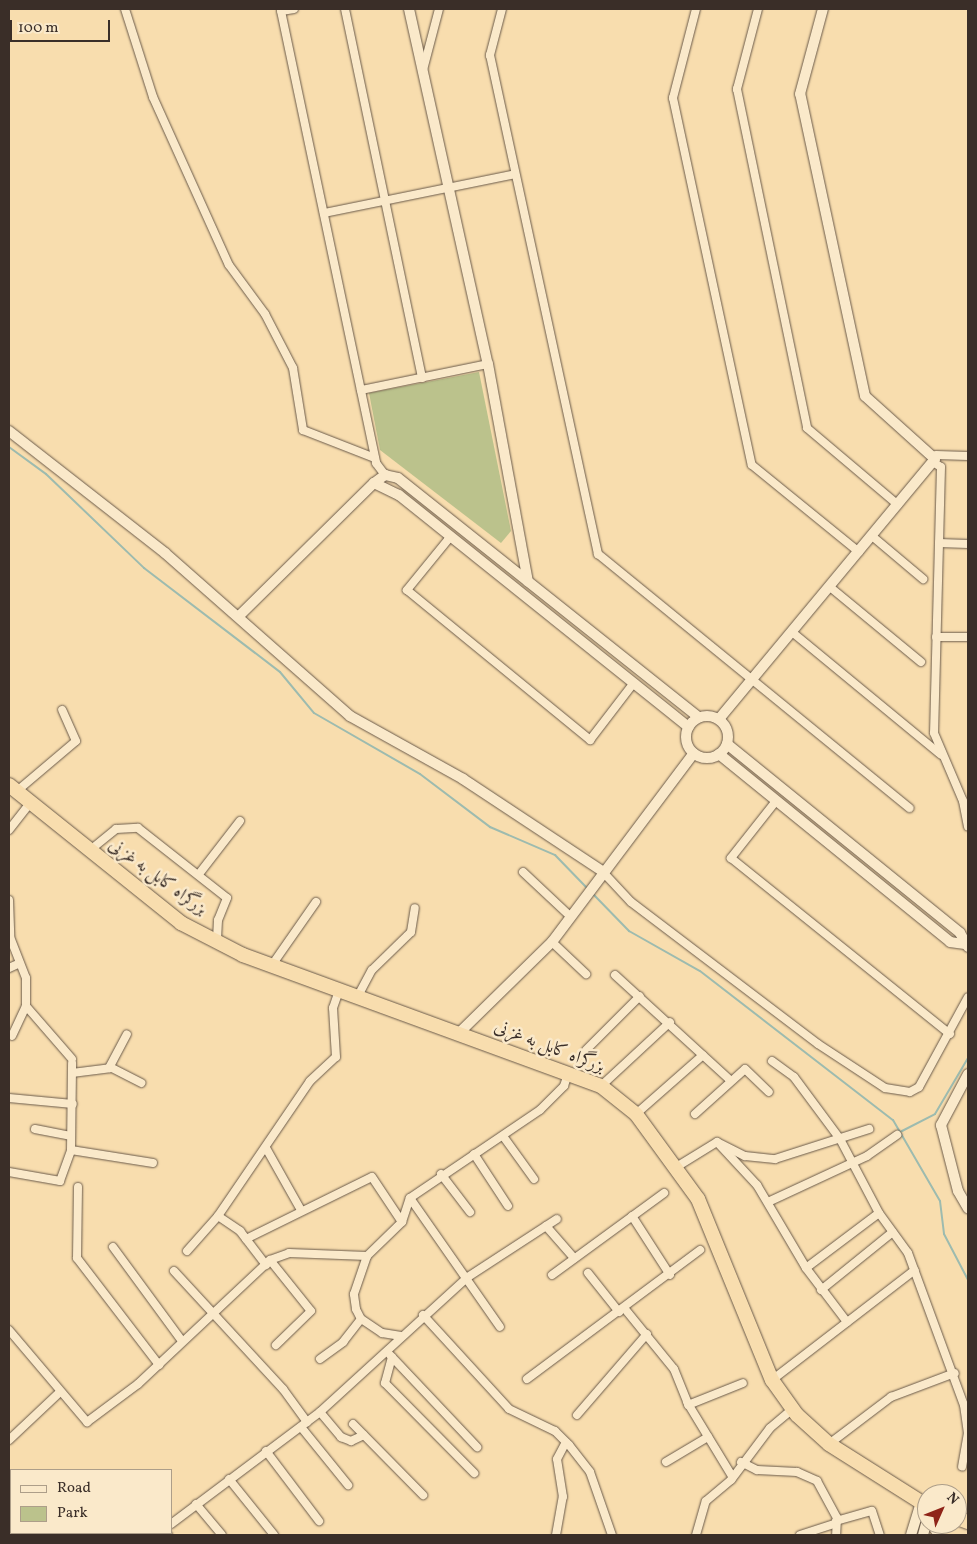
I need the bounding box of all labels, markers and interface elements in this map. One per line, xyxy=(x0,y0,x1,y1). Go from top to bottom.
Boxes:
scale bar xyxy=(12,10,112,42)
text: 100 m xyxy=(18,18,58,39)
street label: بزرگراه کابل به غزنی xyxy=(104,835,210,921)
street label: بزرگراه کابل به غزنی xyxy=(491,1017,607,1079)
legend xyxy=(10,1469,172,1534)
text: Road xyxy=(57,1478,91,1499)
north arrow xyxy=(917,1484,967,1534)
text: N xyxy=(942,1489,963,1509)
text: Park xyxy=(57,1503,88,1524)

